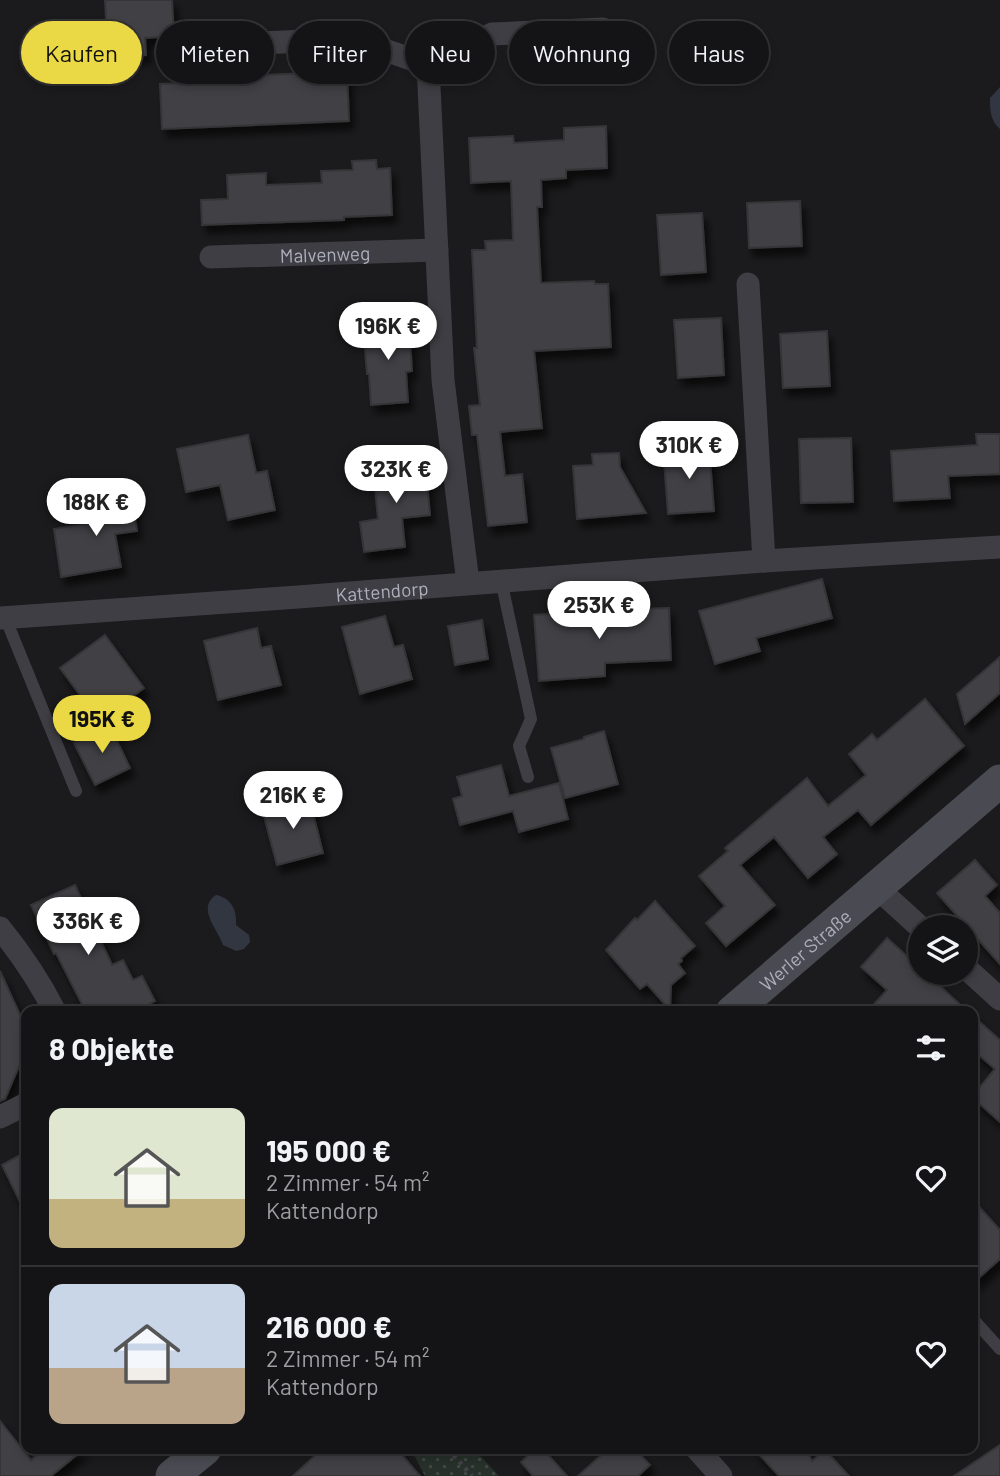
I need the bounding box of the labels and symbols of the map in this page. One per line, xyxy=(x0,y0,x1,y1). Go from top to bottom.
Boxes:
street label: Malvenweg xyxy=(279,241,370,266)
pin: 196K € xyxy=(331,302,445,362)
pin: 310K € xyxy=(632,421,746,481)
pin: 323K € xyxy=(339,446,453,505)
pin: 188K € xyxy=(39,478,153,538)
street label: Kattendorp xyxy=(335,575,429,606)
pin: 253K € xyxy=(542,582,656,641)
pin: 195K € xyxy=(45,696,159,755)
pin: 216K € xyxy=(236,772,350,831)
pin: 336K € xyxy=(31,898,145,957)
street label: Werler Straße xyxy=(754,904,855,995)

